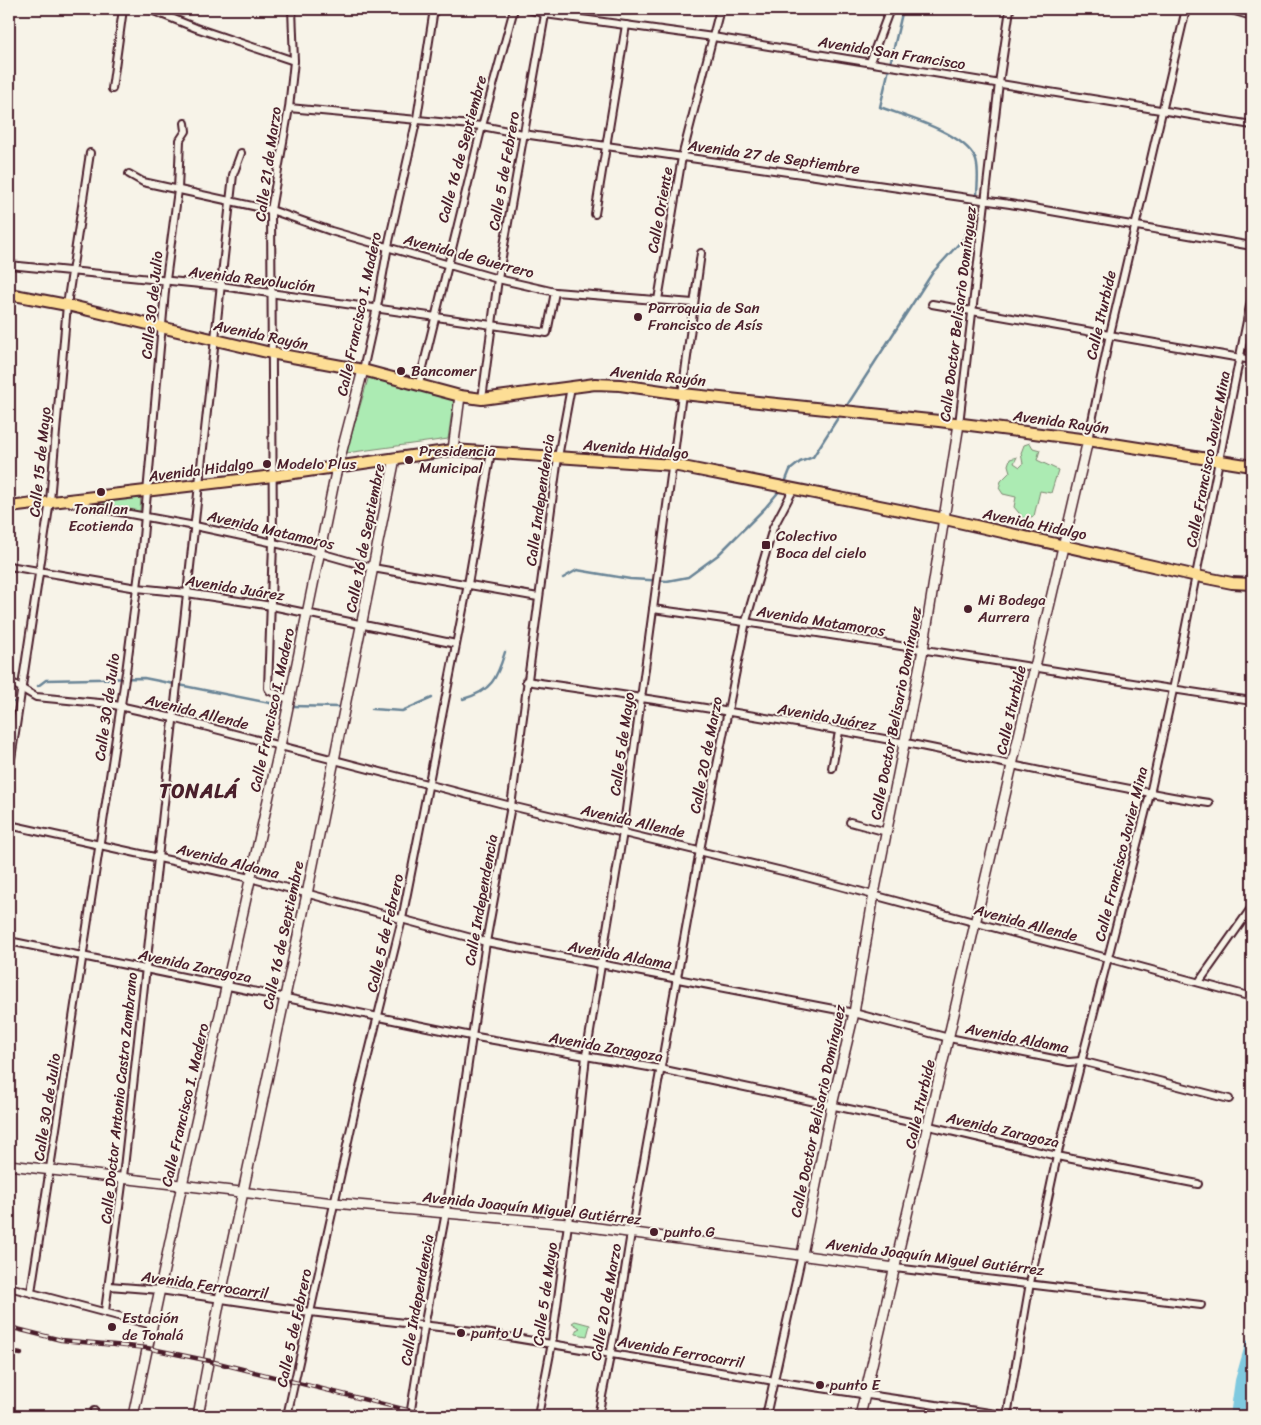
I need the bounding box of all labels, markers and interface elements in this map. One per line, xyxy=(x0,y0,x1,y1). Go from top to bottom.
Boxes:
street label: Avenida San Francisco xyxy=(816,28,968,78)
street label: Calle 16 de Septiembre xyxy=(430,72,494,226)
street label: Calle 21 de Marzo xyxy=(247,105,289,223)
street label: Calle 5 de Febrero xyxy=(481,109,527,233)
street label: Avenida 27 de Septiembre xyxy=(686,132,862,182)
street label: Calle Oriente xyxy=(640,165,680,255)
street label: Calle Doctor Belisario Domínguez xyxy=(932,204,984,423)
street label: Avenida de Guerrero xyxy=(400,226,537,286)
street label: Calle Francisco I. Madero xyxy=(329,229,389,399)
street label: Calle 30 de Julio xyxy=(133,249,171,360)
street label: Avenida Revolución xyxy=(186,258,317,300)
street label: Calle Iturbide xyxy=(1078,267,1124,362)
place label: Parroquia de San Francisco de Asís xyxy=(648,295,763,338)
marker: Parroquia de San Francisco de Asís xyxy=(632,311,644,323)
street label: Avenida Rayón xyxy=(210,312,311,358)
place label: Bancomer xyxy=(411,358,477,384)
street label: Avenida Rayón xyxy=(608,358,707,394)
marker: Bancomer xyxy=(395,365,407,377)
street label: Calle Francisco Javier Mina xyxy=(1178,368,1238,549)
street label: Avenida Rayón xyxy=(1011,402,1110,442)
street label: Calle 15 de Mayo xyxy=(21,405,59,518)
street label: Avenida Hidalgo xyxy=(581,431,690,467)
street label: Calle Independencia xyxy=(518,432,562,568)
place label: Presidencia Municipal xyxy=(419,438,496,481)
street label: Avenida Hidalgo xyxy=(146,451,256,489)
place label: Modelo Plus xyxy=(277,451,356,477)
marker: Presidencia Municipal xyxy=(403,454,415,466)
marker: Modelo Plus xyxy=(261,458,273,470)
street label: Calle 16 de Septiembre xyxy=(338,461,392,615)
marker: Tonallan Ecotienda xyxy=(95,486,107,498)
place label: Tonallan Ecotienda xyxy=(69,496,134,539)
street label: Avenida Hidalgo xyxy=(980,500,1090,548)
street label: Avenida Matamoros xyxy=(204,503,337,557)
place label: Colectivo Boca del cielo xyxy=(776,523,867,566)
marker: Colectivo Boca del cielo xyxy=(760,539,772,551)
street label: Avenida Juárez xyxy=(183,567,287,609)
place label: Mi Bodega Aurrera xyxy=(977,587,1046,630)
street label: Avenida Matamoros xyxy=(754,598,887,644)
street label: Calle Doctor Belisario Domínguez xyxy=(863,603,930,822)
marker: Mi Bodega Aurrera xyxy=(962,603,974,615)
street label: Calle Francisco I. Madero xyxy=(242,625,302,795)
street label: Calle 30 de Julio xyxy=(87,651,128,763)
street label: Calle Iturbide xyxy=(988,662,1034,757)
street label: Avenida Allende xyxy=(141,686,252,737)
street label: Calle 5 de Mayo xyxy=(602,690,642,797)
street label: Calle 20 de Marzo xyxy=(682,694,730,816)
street label: Avenida Juárez xyxy=(775,695,879,739)
street label: Calle Francisco Javier Mina xyxy=(1087,763,1155,944)
district label: TONALÁ xyxy=(159,774,241,809)
street label: Avenida Allende xyxy=(577,796,688,846)
street label: Calle Independencia xyxy=(457,832,505,968)
street label: Avenida Aldama xyxy=(173,835,282,886)
street label: Calle 16 de Septiembre xyxy=(255,858,312,1012)
street label: Calle 5 de Febrero xyxy=(359,871,411,995)
street label: Avenida Allende xyxy=(970,896,1081,949)
street label: Avenida Aldama xyxy=(565,933,674,977)
street label: Avenida Zaragoza xyxy=(135,941,254,991)
street label: Calle Doctor Antonio Castro Zambrano xyxy=(93,970,145,1225)
street label: Calle Doctor Belisario Domínguez xyxy=(783,1001,853,1220)
street label: Avenida Aldama xyxy=(962,1015,1071,1061)
street label: Calle Francisco I. Madero xyxy=(154,1020,217,1189)
street label: Avenida Zaragoza xyxy=(546,1024,665,1070)
street label: Calle 30 de Julio xyxy=(26,1051,68,1163)
street label: Calle Iturbide xyxy=(897,1056,943,1151)
street label: Avenida Zaragoza xyxy=(943,1104,1062,1156)
street label: Avenida Joaquín Miguel Gutiérrez xyxy=(420,1183,643,1232)
place label: punto G xyxy=(663,1219,716,1245)
marker: punto G xyxy=(648,1226,660,1238)
street label: Avenida Joaquín Miguel Gutiérrez xyxy=(823,1231,1046,1283)
street label: Calle Independencia xyxy=(393,1232,441,1368)
street label: Calle 5 de Mayo xyxy=(525,1240,565,1347)
street label: Calle 20 de Marzo xyxy=(583,1241,629,1363)
street label: Avenida Ferrocarril xyxy=(139,1263,271,1307)
street label: Calle 5 de Febrero xyxy=(269,1266,319,1390)
place label: Estación de Tonalá xyxy=(122,1305,184,1348)
place label: punto U xyxy=(470,1320,524,1346)
marker: Estación de Tonalá xyxy=(106,1321,118,1333)
marker: punto U xyxy=(455,1327,467,1339)
street label: Avenida Ferrocarril xyxy=(615,1328,747,1376)
place label: punto E xyxy=(829,1372,882,1398)
marker: punto E xyxy=(814,1379,826,1391)

